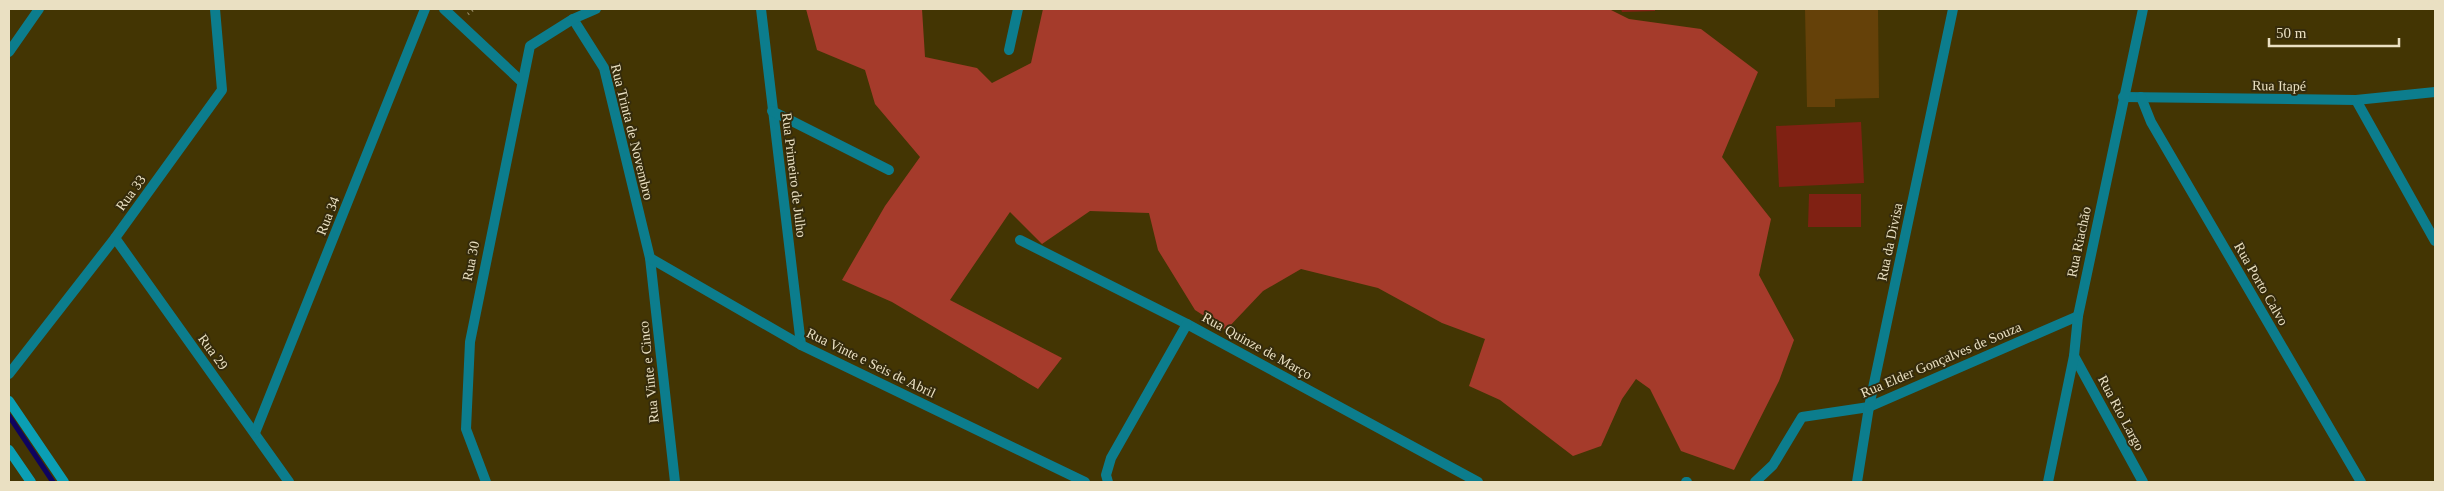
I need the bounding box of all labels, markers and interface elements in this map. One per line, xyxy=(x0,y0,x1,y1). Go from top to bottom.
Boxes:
scale bar xyxy=(2269,15,2399,47)
text: 50 m xyxy=(2276,25,2307,41)
street label: Rua Trinta de Novembro xyxy=(608,62,656,202)
street label: Rua Itapé xyxy=(2252,78,2306,94)
street label: Rua Primeiro de Julho xyxy=(779,112,809,238)
street label: Rua 33 xyxy=(113,172,149,214)
street label: Rua 34 xyxy=(314,195,342,237)
street label: Rua da Divisa xyxy=(1874,201,1906,282)
street label: Rua Riachão xyxy=(2064,205,2094,279)
street label: Rua 30 xyxy=(460,240,482,282)
street label: Rua Porto Calvo xyxy=(2231,240,2291,328)
street label: Rua Quinze de Março xyxy=(1199,310,1315,382)
street label: Rua Elder Gonçalves de Souza xyxy=(1858,319,2024,401)
street label: Rua Vinte e Cinco xyxy=(636,320,662,424)
street label: Rua Vinte e Seis de Abril xyxy=(804,325,938,401)
street label: Rua 29 xyxy=(195,331,231,373)
street label: Rua Rio Largo xyxy=(2095,373,2147,453)

